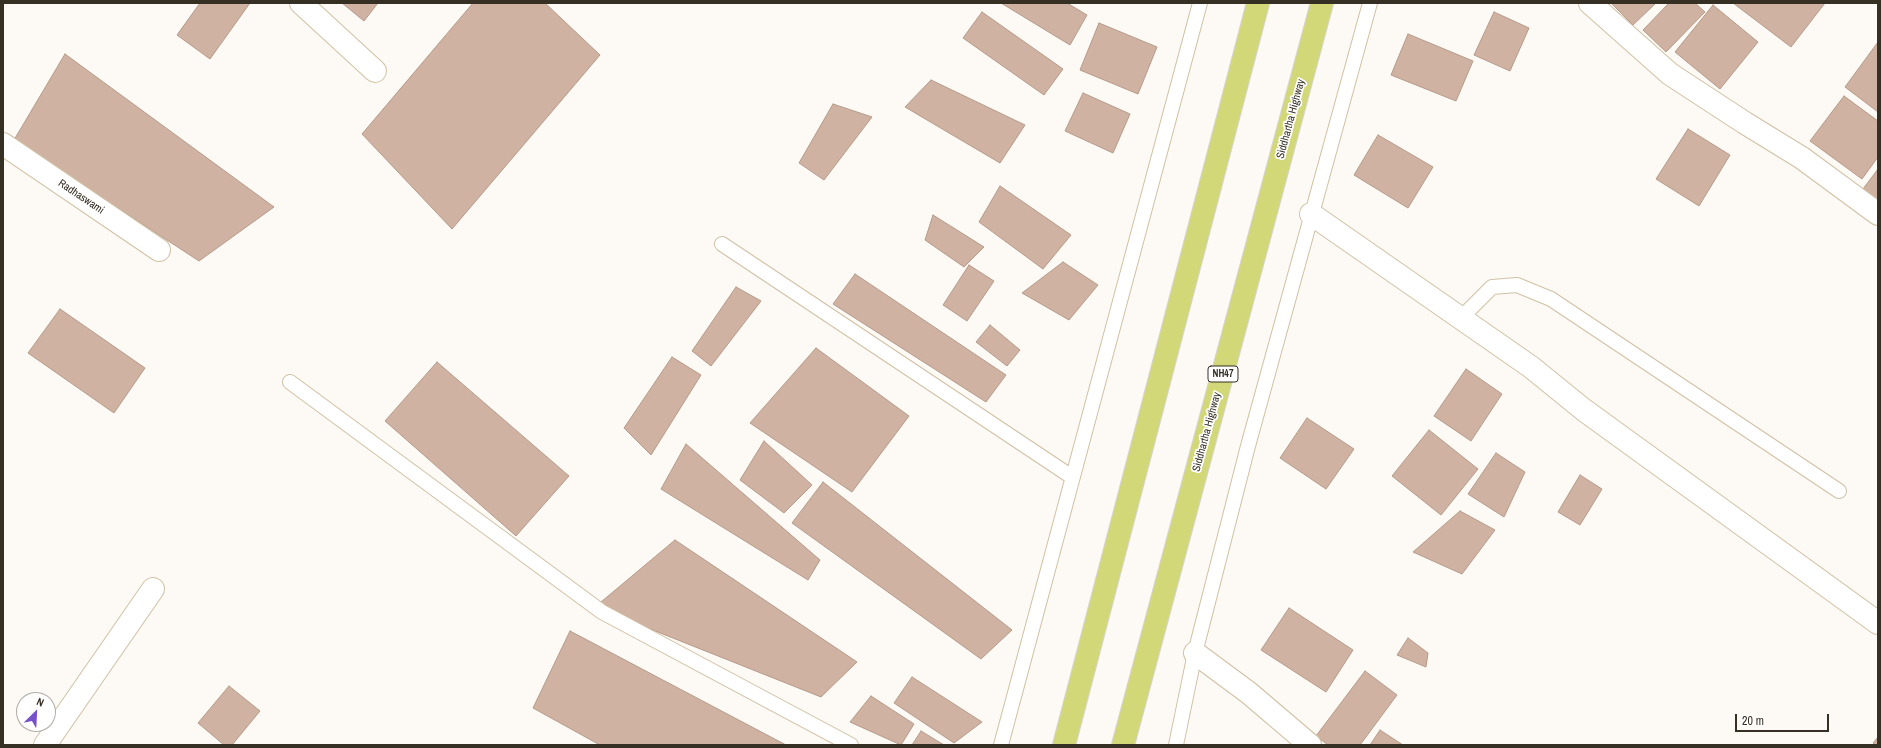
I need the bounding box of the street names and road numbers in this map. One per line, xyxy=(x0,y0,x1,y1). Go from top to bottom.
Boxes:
street label: Siddhartha Highway xyxy=(1274,78,1308,160)
street label: Radhaswami xyxy=(55,177,107,217)
road number: NH47 xyxy=(1208,366,1238,382)
street label: Siddhartha Highway xyxy=(1190,391,1224,473)

